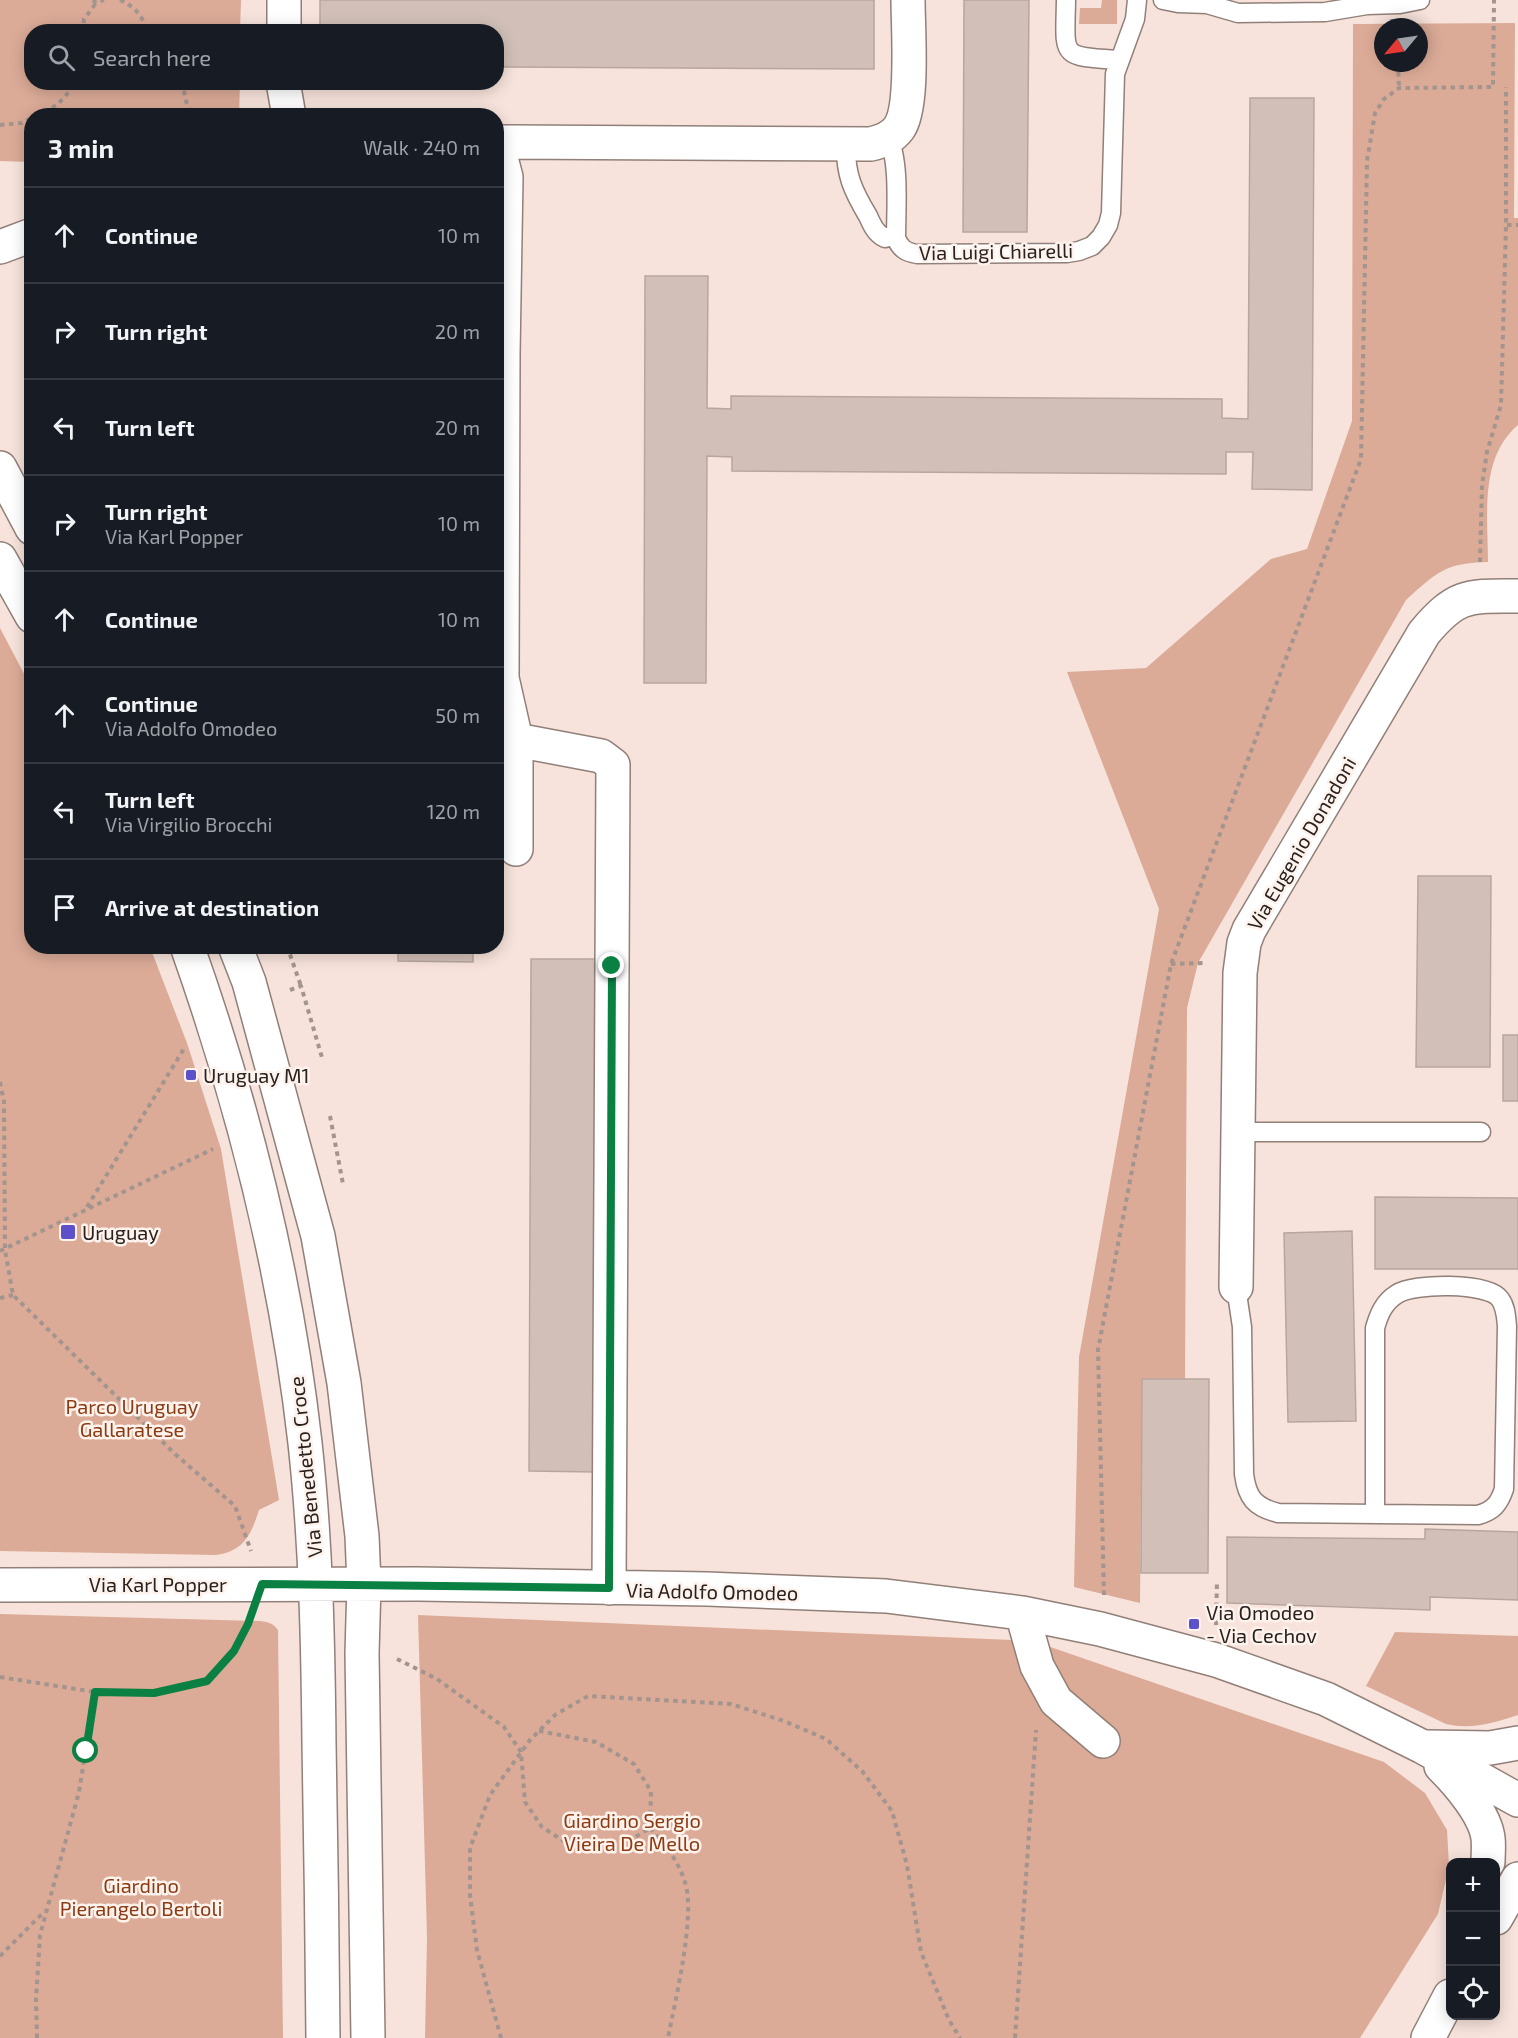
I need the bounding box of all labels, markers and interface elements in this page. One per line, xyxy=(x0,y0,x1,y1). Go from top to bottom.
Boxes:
north arrow xyxy=(1374,18,1428,72)
search box xyxy=(24,24,504,90)
icon: search xyxy=(45,41,78,74)
text: Search here xyxy=(93,44,211,70)
text: 3 min xyxy=(48,132,114,163)
text: Walk · 240 m xyxy=(363,135,480,159)
icon: ahead xyxy=(48,219,81,252)
text: Continue xyxy=(105,222,198,248)
text: 10 m xyxy=(438,223,480,247)
street label: Via Luigi Chiarelli xyxy=(919,238,1073,264)
icon: right xyxy=(48,315,81,348)
text: Turn right xyxy=(105,318,207,344)
text: 20 m xyxy=(435,319,480,343)
icon: left xyxy=(48,411,81,444)
text: Turn left xyxy=(105,414,194,440)
text: 20 m xyxy=(435,415,480,439)
text: Turn right xyxy=(105,498,207,524)
icon: right xyxy=(48,507,81,540)
text: 10 m xyxy=(438,511,480,535)
text: Via Karl Popper xyxy=(105,524,243,548)
icon: ahead xyxy=(48,603,81,636)
text: Continue xyxy=(105,606,198,632)
text: 10 m xyxy=(438,607,480,631)
text: Continue xyxy=(105,690,198,716)
icon: ahead xyxy=(48,699,81,732)
text: 50 m xyxy=(435,703,480,727)
text: Via Adolfo Omodeo xyxy=(105,716,277,740)
street label: Via Eugenio Donadoni xyxy=(1242,752,1360,934)
text: Turn left xyxy=(105,786,194,812)
icon: left xyxy=(48,795,81,828)
text: 120 m xyxy=(427,799,480,823)
text: Via Virgilio Brocchi xyxy=(105,812,273,836)
icon: arrive xyxy=(48,891,81,924)
text: Arrive at destination xyxy=(105,894,319,920)
route end xyxy=(598,952,624,978)
place label: Uruguay M1 xyxy=(203,1063,309,1087)
marker: Uruguay M1 xyxy=(184,1068,198,1082)
place label: Uruguay xyxy=(82,1220,159,1244)
marker: Uruguay xyxy=(59,1223,77,1241)
street label: Via Benedetto Croce xyxy=(284,1375,326,1559)
park label: Parco Uruguay Gallaratese xyxy=(66,1394,199,1441)
street label: Via Karl Popper xyxy=(89,1572,227,1596)
street label: Via Adolfo Omodeo xyxy=(626,1577,798,1605)
place label: Via Omodeo - Via Cechov xyxy=(1206,1600,1317,1647)
marker: Via Omodeo - Via Cechov xyxy=(1187,1617,1201,1631)
route start xyxy=(72,1737,98,1763)
park label: Giardino Sergio Vieira De Mello xyxy=(563,1808,701,1855)
map controls xyxy=(1446,1858,1500,2020)
button: + xyxy=(1446,1858,1500,1912)
park label: Giardino Pierangelo Bertoli xyxy=(60,1873,222,1920)
button: − xyxy=(1446,1912,1500,1966)
button: locate xyxy=(1446,1966,1500,2020)

